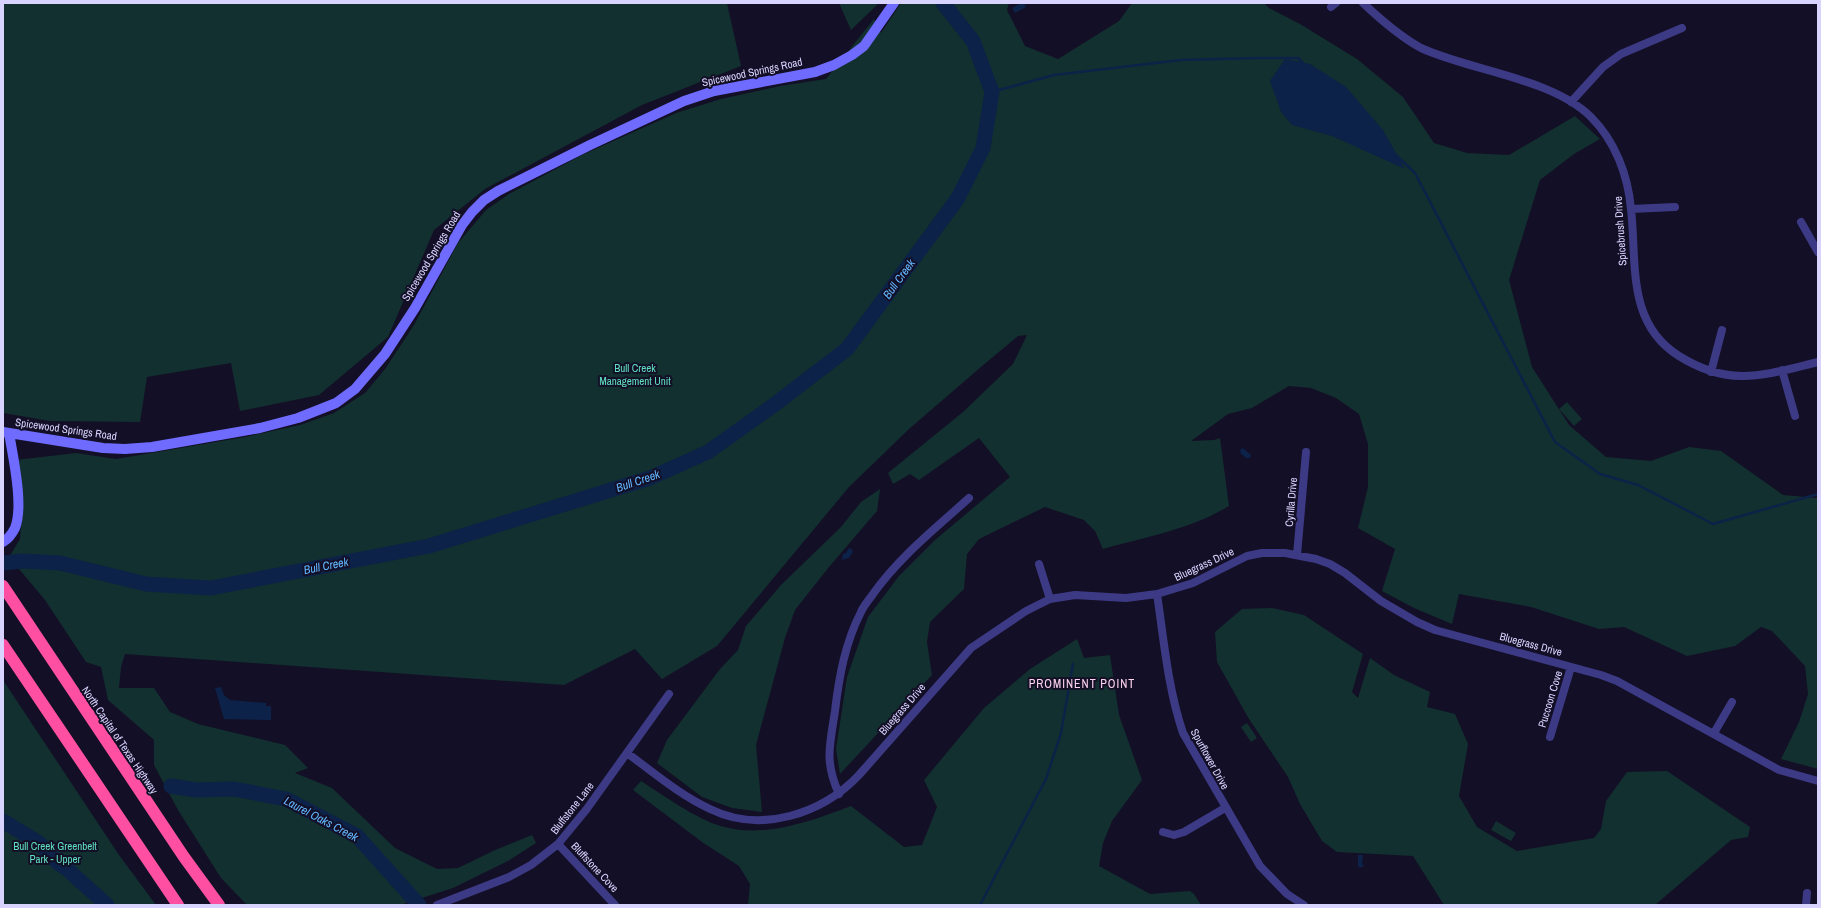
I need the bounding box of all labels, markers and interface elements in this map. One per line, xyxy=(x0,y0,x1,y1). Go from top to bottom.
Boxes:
street label: Spicewood Springs Road xyxy=(701,55,803,89)
street label: Spicebrush Drive xyxy=(1611,196,1629,266)
street label: Spicewood Springs Road xyxy=(399,209,463,303)
water label: Bull Creek xyxy=(879,255,919,302)
park label: Bull Creek Management Unit xyxy=(599,361,671,388)
street label: Spicewood Springs Road xyxy=(14,415,118,443)
water label: Bull Creek xyxy=(614,466,663,496)
street label: Cyrilla Drive xyxy=(1282,477,1300,527)
street label: Bluegrass Drive xyxy=(1172,544,1236,584)
water label: Bull Creek xyxy=(302,554,351,578)
street label: Bluegrass Drive xyxy=(1498,629,1564,659)
street label: Puccoon Cove xyxy=(1535,669,1565,729)
district label: PROMINENT POINT xyxy=(1029,676,1135,692)
street label: Bluegrass Drive xyxy=(876,680,928,738)
street label: North Capital of Texas Highway xyxy=(79,684,161,797)
street label: Spurflower Drive xyxy=(1188,726,1232,792)
street label: Bluffstone Lane xyxy=(547,779,597,837)
water label: Laurel Oaks Creek xyxy=(281,793,362,846)
park label: Bull Creek Greenbelt Park - Upper xyxy=(13,839,97,866)
street label: Bluffstone Cove xyxy=(568,839,622,895)

